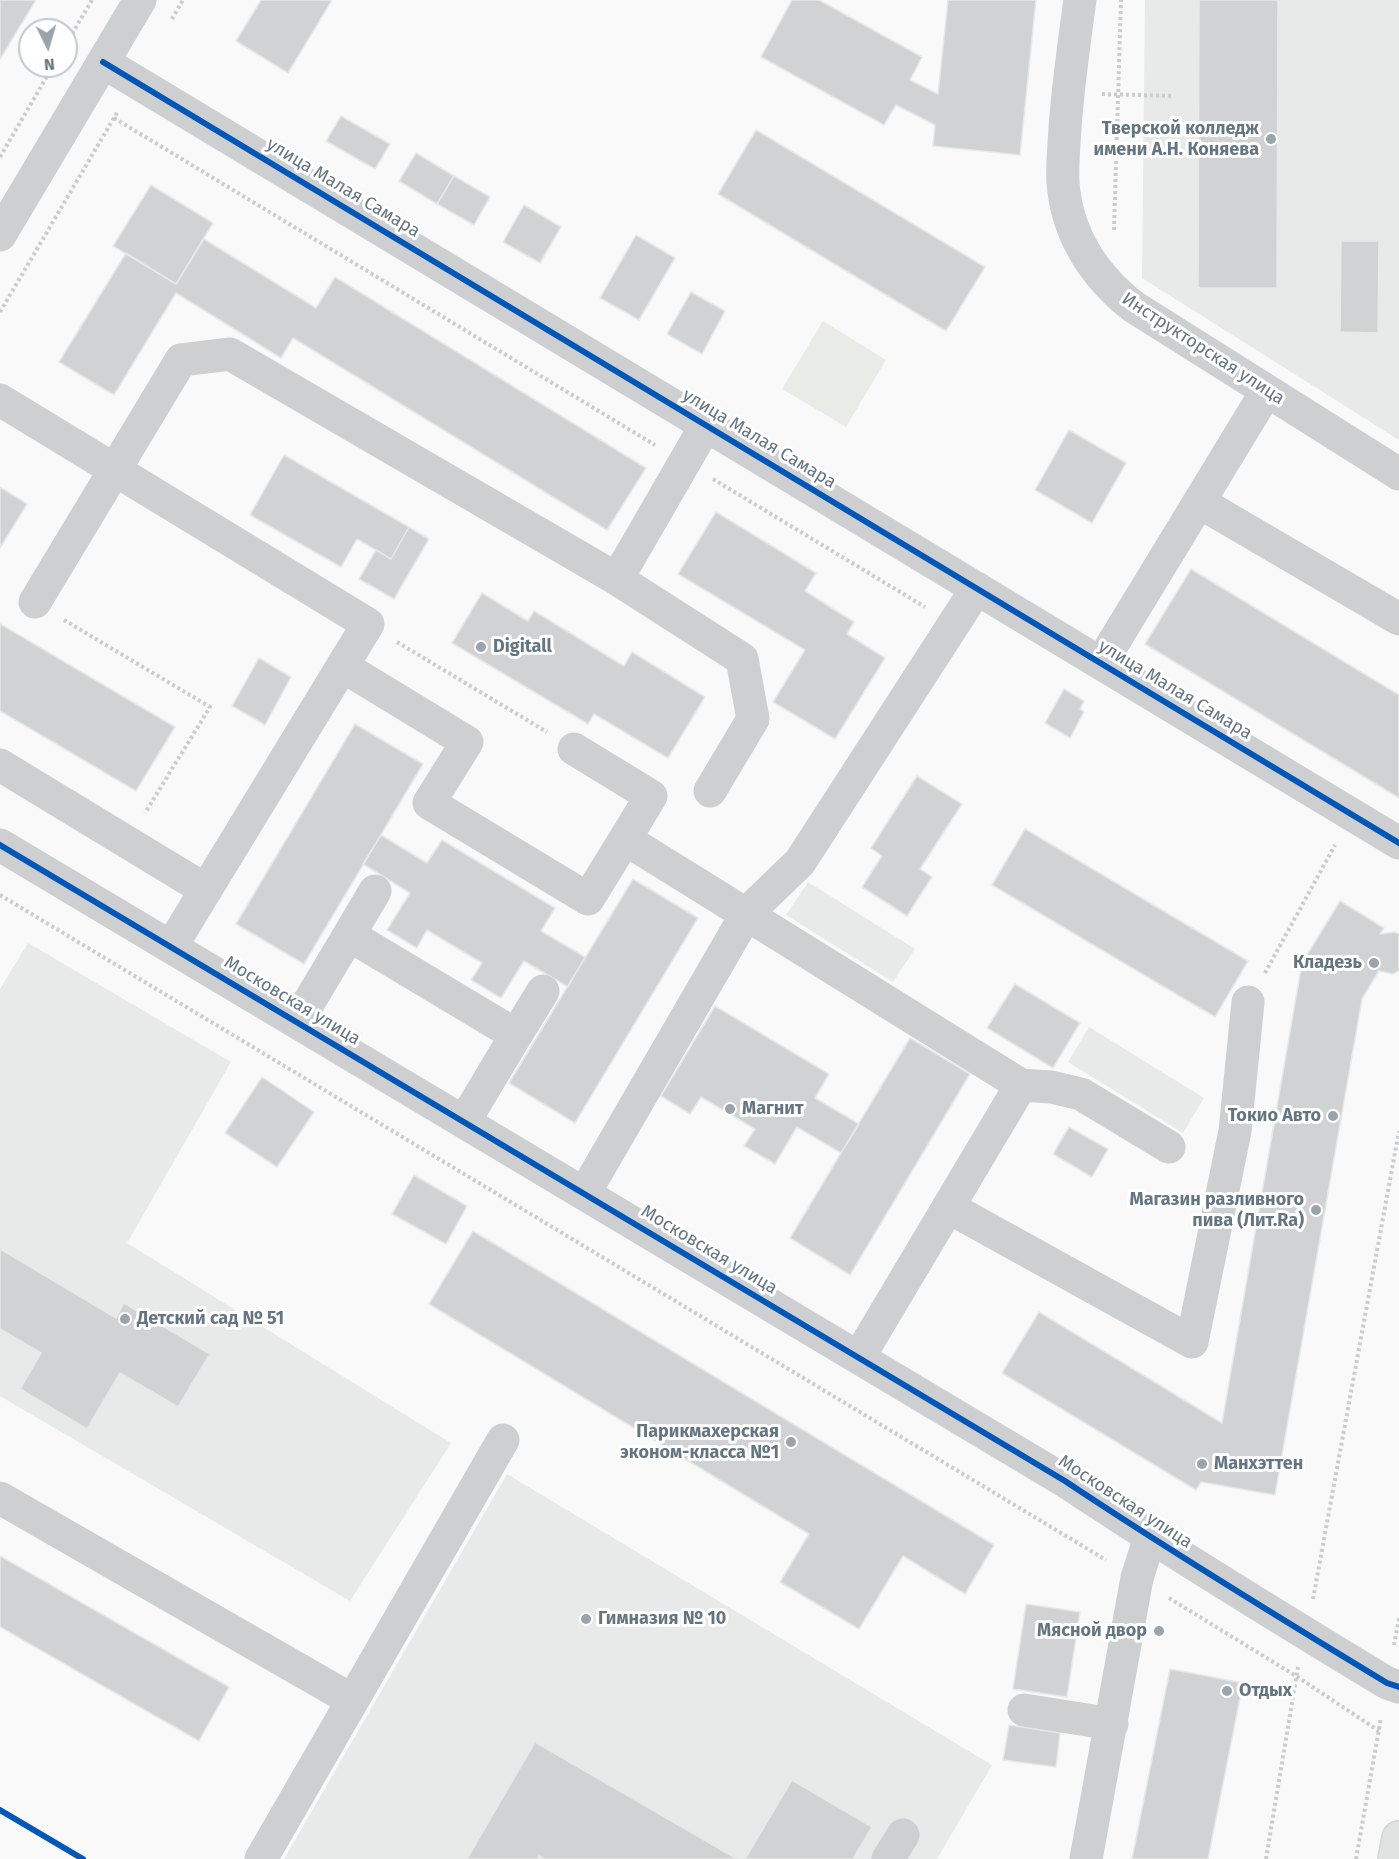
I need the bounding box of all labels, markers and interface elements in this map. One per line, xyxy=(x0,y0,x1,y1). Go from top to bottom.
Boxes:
north arrow xyxy=(18,18,78,78)
text: N xyxy=(43,55,56,74)
place label: Тверской колледж имени А.Н. Коняева xyxy=(1094,118,1259,160)
marker: Тверской колледж имени А.Н. Коняева xyxy=(1264,132,1278,146)
street label: улица Малая Самара xyxy=(262,134,424,242)
street label: Инструкторская улица xyxy=(1118,288,1288,410)
street label: улица Малая Самара xyxy=(678,385,840,493)
place label: Digitall xyxy=(493,636,552,658)
street label: улица Малая Самара xyxy=(1094,636,1256,744)
marker: Digitall xyxy=(474,640,488,654)
street label: Московская улица xyxy=(220,952,364,1050)
place label: Кладезь xyxy=(1293,952,1362,974)
marker: Кладезь xyxy=(1367,956,1381,970)
place label: Магнит xyxy=(742,1098,803,1120)
marker: Магнит xyxy=(723,1102,737,1116)
place label: Токио Авто xyxy=(1228,1105,1321,1127)
marker: Токио Авто xyxy=(1326,1109,1340,1123)
place label: Магазин разливного пива (Лит.Ra) xyxy=(1130,1189,1304,1232)
street label: Московская улица xyxy=(637,1201,781,1299)
marker: Магазин разливного пива (Лит.Ra) xyxy=(1309,1203,1323,1217)
place label: Детский сад № 51 xyxy=(137,1308,284,1330)
marker: Детский сад № 51 xyxy=(118,1312,132,1326)
place label: Парикмахерская эконом-класса №1 xyxy=(620,1421,779,1464)
marker: Парикмахерская эконом-класса №1 xyxy=(784,1435,798,1449)
street label: Московская улица xyxy=(1054,1451,1196,1553)
place label: Манхэттен xyxy=(1214,1453,1303,1475)
marker: Манхэттен xyxy=(1195,1457,1209,1471)
place label: Гимназия № 10 xyxy=(598,1608,726,1630)
marker: Гимназия № 10 xyxy=(579,1612,593,1626)
place label: Мясной двор xyxy=(1037,1620,1147,1642)
marker: Мясной двор xyxy=(1152,1624,1166,1638)
place label: Отдых xyxy=(1239,1680,1292,1702)
marker: Отдых xyxy=(1220,1684,1234,1698)

